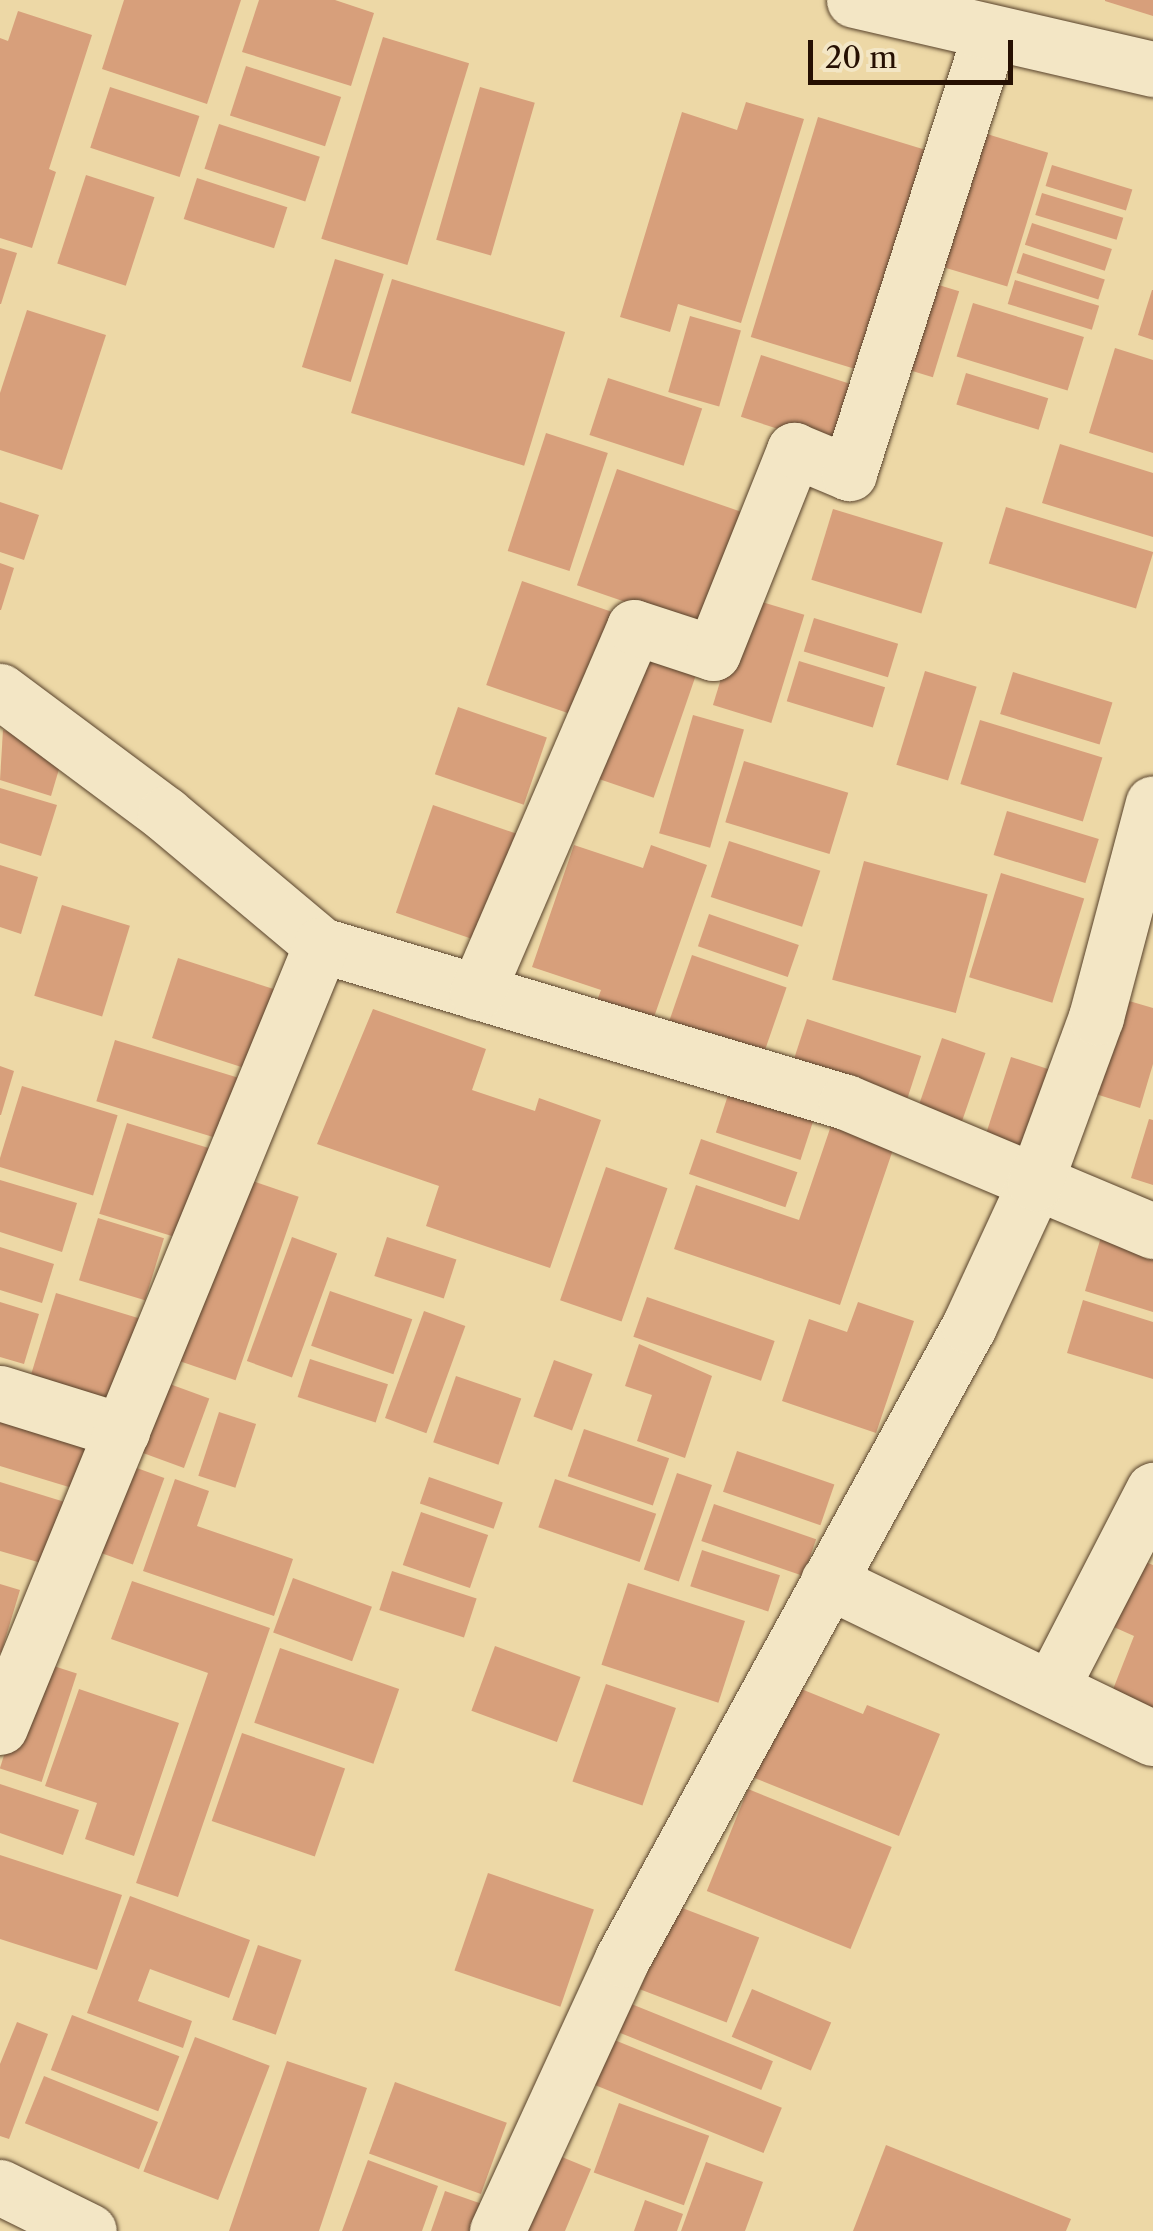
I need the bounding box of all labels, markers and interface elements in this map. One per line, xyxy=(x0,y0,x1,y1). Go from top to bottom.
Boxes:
scale bar xyxy=(813,20,1018,82)
text: 20 m xyxy=(825,39,897,76)

